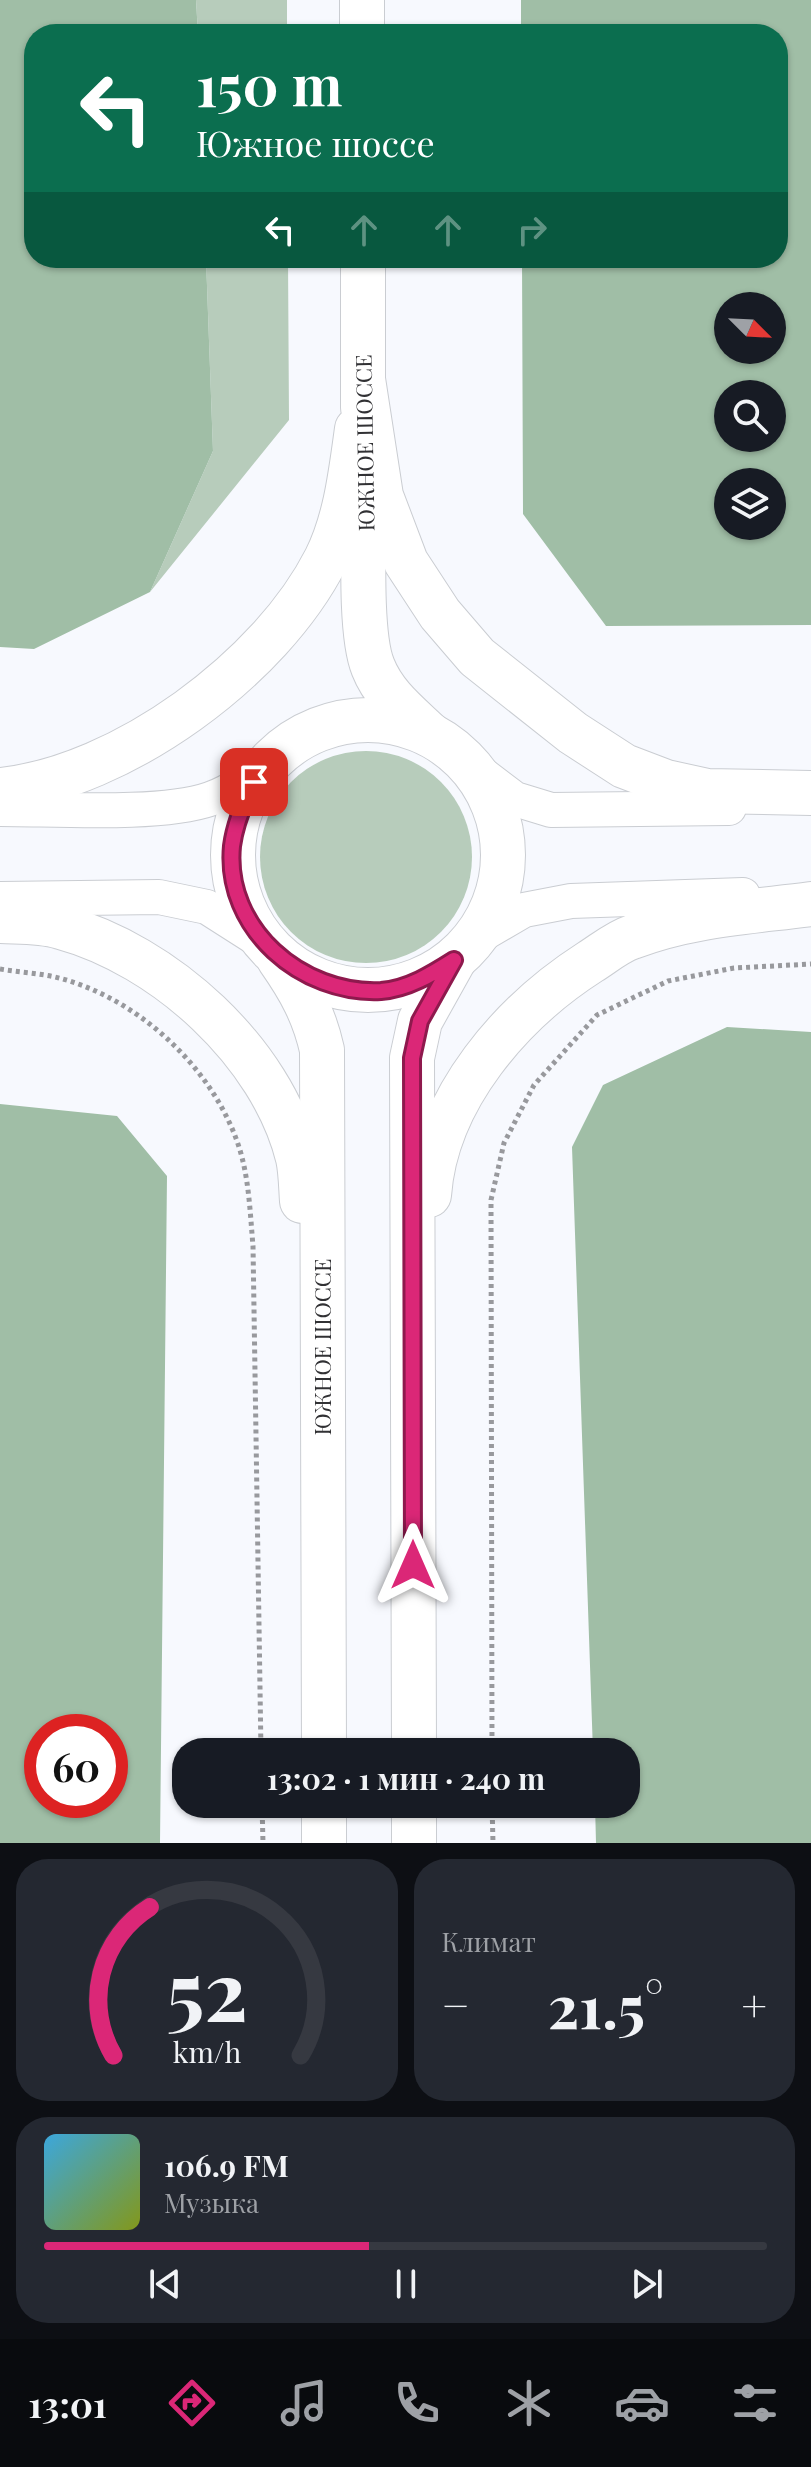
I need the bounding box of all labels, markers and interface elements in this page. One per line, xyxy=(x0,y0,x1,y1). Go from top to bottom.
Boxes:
text: 150 m xyxy=(196,46,342,121)
icon: left xyxy=(64,56,168,160)
text: Южное шоссе xyxy=(196,118,435,166)
icon: left xyxy=(258,208,302,252)
icon: ahead xyxy=(342,208,386,252)
icon: ahead xyxy=(426,208,470,252)
icon: right xyxy=(510,208,554,252)
north arrow xyxy=(714,292,786,364)
map controls xyxy=(714,292,786,540)
street label: ЮЖНОЕ ШОССЕ xyxy=(347,354,381,532)
button: search xyxy=(714,380,786,452)
button: layers xyxy=(714,468,786,540)
pin xyxy=(220,748,288,816)
icon: arrive xyxy=(232,760,276,804)
street label: ЮЖНОЕ ШОССЕ xyxy=(307,1259,337,1435)
position arrow xyxy=(371,1523,455,1607)
speed limit sign: 60 xyxy=(24,1714,128,1818)
text: 13:02 · 1 мин · 240 m xyxy=(267,1758,545,1798)
text: Климат xyxy=(442,1924,536,1959)
text: 52 xyxy=(166,1932,248,2043)
text: 21.5° xyxy=(548,1964,663,2044)
text: − xyxy=(442,1974,470,2033)
text: + xyxy=(741,1974,767,2033)
text: km/h xyxy=(172,2032,241,2070)
text: 106.9 FM xyxy=(164,2145,289,2185)
text: Музыка xyxy=(164,2185,259,2220)
icon: previous xyxy=(143,2262,187,2306)
icon: pause xyxy=(384,2262,428,2306)
icon: next xyxy=(625,2262,669,2306)
icon: directions xyxy=(164,2375,220,2431)
icon: music xyxy=(276,2375,332,2431)
icon: phone xyxy=(389,2375,445,2431)
icon: climate xyxy=(501,2375,557,2431)
icon: car xyxy=(614,2375,670,2431)
icon: filters xyxy=(727,2375,783,2431)
text: 13:01 xyxy=(28,2379,107,2427)

